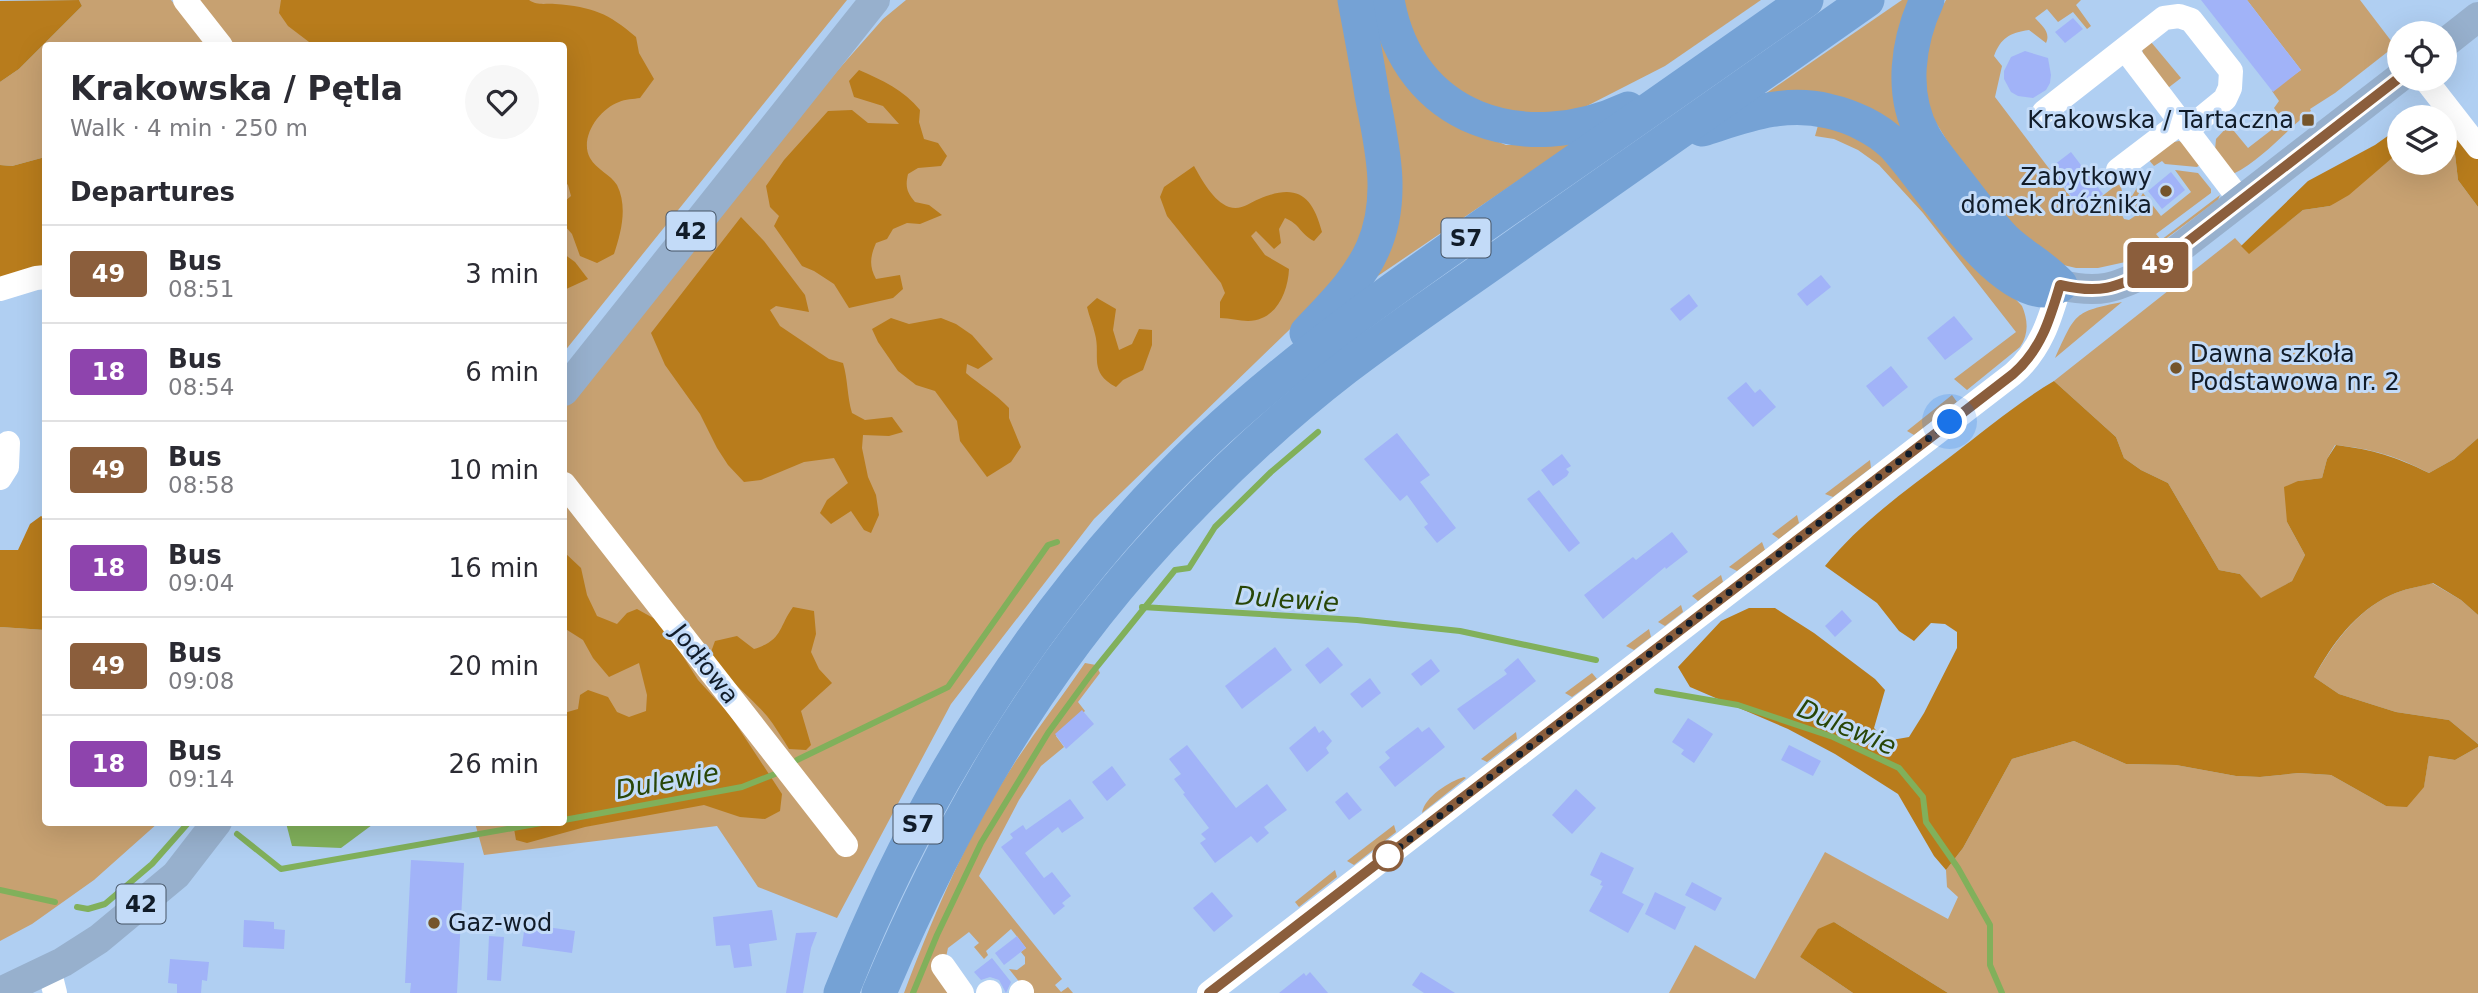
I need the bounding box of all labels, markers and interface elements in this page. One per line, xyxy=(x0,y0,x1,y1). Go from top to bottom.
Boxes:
map controls xyxy=(2387,21,2457,175)
button: locate xyxy=(2387,21,2457,91)
button: heart xyxy=(465,65,539,139)
text: Krakowska / Pętla xyxy=(70,69,403,108)
button: layers xyxy=(2387,105,2457,175)
place label: Krakowska / Tartaczna xyxy=(2027,106,2294,134)
marker: Krakowska / Tartaczna xyxy=(2300,112,2316,128)
text: Walk · 4 min · 250 m xyxy=(70,115,308,141)
place label: Zabytkowy domek dróżnika xyxy=(1960,163,2152,219)
text: Departures xyxy=(70,177,235,207)
marker: Zabytkowy domek dróżnika xyxy=(2158,183,2174,199)
road number: 42 xyxy=(666,212,716,250)
road number: S7 xyxy=(1442,218,1490,258)
line badge: 49 xyxy=(2126,242,2190,288)
text: Bus xyxy=(168,246,222,276)
text: 49 xyxy=(2141,251,2175,279)
text: 3 min xyxy=(465,259,539,289)
text: 49 xyxy=(92,260,125,288)
text: 08:51 xyxy=(168,276,234,302)
place label: Dawna szkoła Podstawowa nr. 2 xyxy=(2190,340,2400,396)
text: Bus xyxy=(168,344,222,374)
text: 6 min xyxy=(465,357,539,387)
text: 18 xyxy=(92,358,125,386)
marker: Dawna szkoła Podstawowa nr. 2 xyxy=(2168,360,2184,376)
text: 08:54 xyxy=(168,374,234,400)
your location xyxy=(1932,404,1967,439)
text: Bus xyxy=(168,442,222,472)
text: 10 min xyxy=(449,455,539,485)
text: 49 xyxy=(92,456,125,484)
text: 08:58 xyxy=(168,472,234,498)
text: Bus xyxy=(168,540,222,570)
text: 16 min xyxy=(449,553,539,583)
text: 18 xyxy=(92,554,125,582)
text: 09:04 xyxy=(168,570,234,596)
water label: Dulewie xyxy=(1234,580,1340,618)
street label: Jodłowa xyxy=(664,617,745,709)
text: Bus xyxy=(168,638,222,668)
text: 20 min xyxy=(449,651,539,681)
text: 49 xyxy=(92,652,125,680)
text: 09:08 xyxy=(168,668,234,694)
water label: Dulewie xyxy=(1793,693,1901,761)
text: Bus xyxy=(168,736,222,766)
text: 26 min xyxy=(449,749,539,779)
text: 18 xyxy=(92,750,125,778)
water label: Dulewie xyxy=(613,757,721,805)
text: 09:14 xyxy=(168,766,234,792)
road number: S7 xyxy=(894,804,942,844)
unlabelled marker xyxy=(1373,841,1403,871)
road number: 42 xyxy=(116,884,166,923)
place label: Gaz-wod xyxy=(448,909,552,937)
marker: Gaz-wod xyxy=(426,915,442,931)

